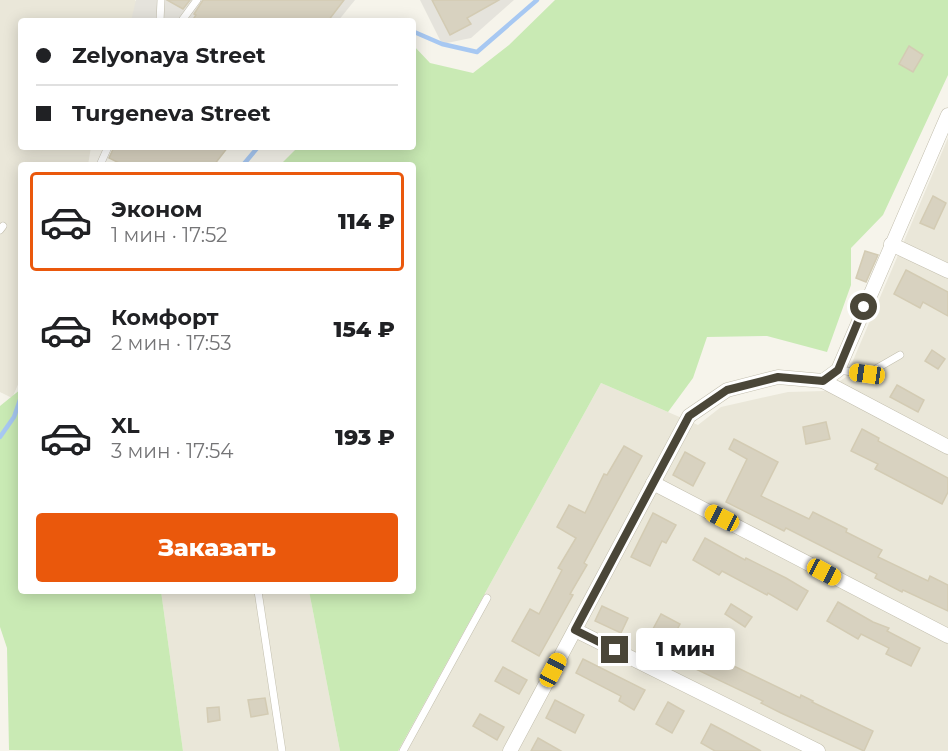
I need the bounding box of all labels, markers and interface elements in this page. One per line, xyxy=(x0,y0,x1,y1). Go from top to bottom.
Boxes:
text: Zelyonaya Street xyxy=(72,42,266,69)
text: Turgeneva Street xyxy=(72,100,271,127)
icon: car xyxy=(39,195,93,249)
text: Эконом xyxy=(111,196,202,223)
text: 114 ₽ xyxy=(338,208,395,235)
text: 1 мин · 17:52 xyxy=(111,223,227,247)
route start xyxy=(850,293,877,320)
icon: car xyxy=(39,303,93,357)
text: Комфорт xyxy=(111,304,219,331)
text: 154 ₽ xyxy=(334,316,395,343)
text: 2 мин · 17:53 xyxy=(111,331,232,355)
car xyxy=(848,363,886,385)
icon: car xyxy=(39,411,93,465)
text: XL xyxy=(111,412,140,439)
text: 193 ₽ xyxy=(335,424,395,451)
text: 3 мин · 17:54 xyxy=(111,439,233,463)
car xyxy=(702,502,742,534)
button: Заказать xyxy=(36,513,398,582)
car xyxy=(804,556,844,588)
callout: 1 мин xyxy=(636,629,735,671)
route end xyxy=(601,636,628,663)
text: 1 мин xyxy=(656,637,715,661)
car xyxy=(537,650,569,690)

